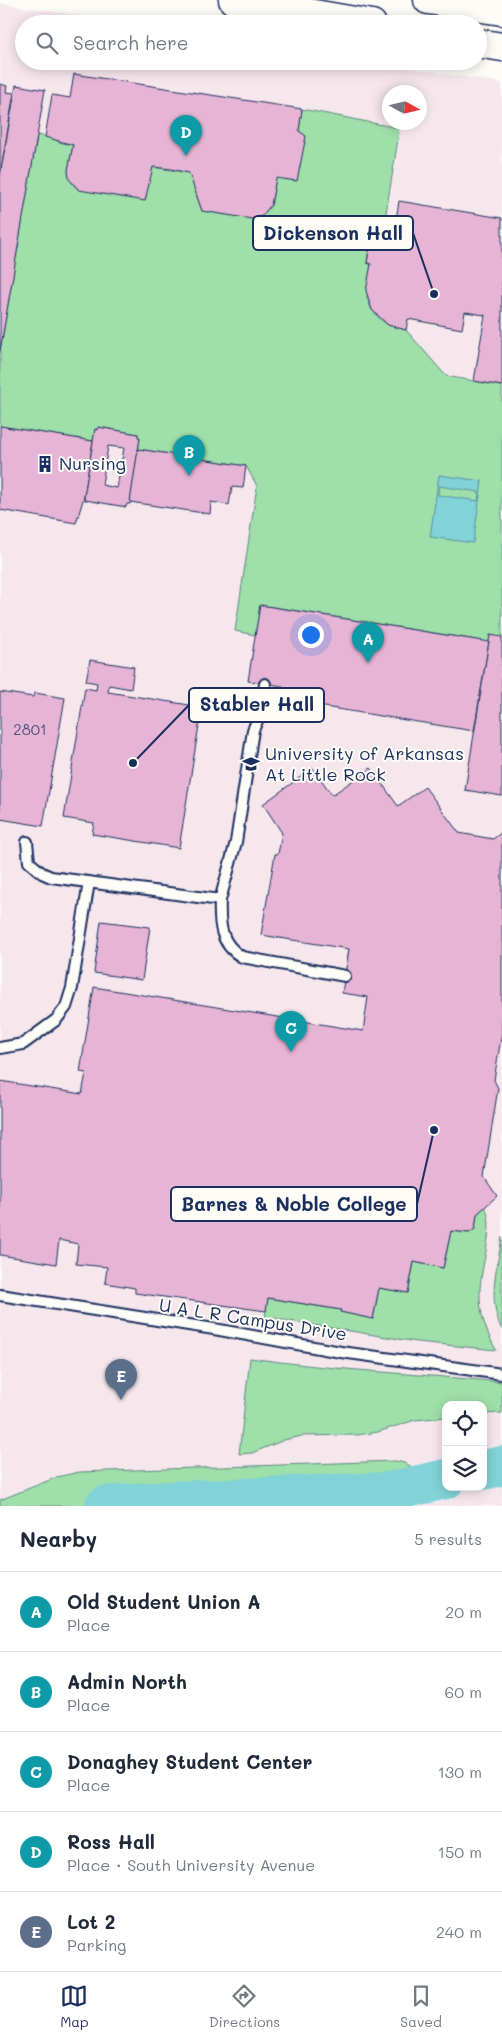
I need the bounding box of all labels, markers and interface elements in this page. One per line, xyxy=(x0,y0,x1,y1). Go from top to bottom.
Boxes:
search box xyxy=(15,15,487,70)
icon: search xyxy=(33,29,61,57)
text: Search here xyxy=(73,30,189,55)
north arrow xyxy=(382,85,427,130)
pin: D xyxy=(170,115,202,156)
callout: Dickenson Hall xyxy=(253,216,413,250)
text: Dickenson Hall xyxy=(263,220,403,245)
pin: B xyxy=(173,435,205,476)
place label: Nursing xyxy=(59,451,126,475)
building icon: Nursing xyxy=(35,454,55,474)
your location xyxy=(298,622,324,648)
pin: A xyxy=(352,622,384,663)
callout: Stabler Hall xyxy=(189,688,324,722)
text: Stabler Hall xyxy=(200,691,314,716)
house number: 2801 xyxy=(13,719,47,739)
place label: University of Arkansas At Little Rock xyxy=(265,741,464,786)
school or university icon: University of Arkansas At Little Rock xyxy=(241,754,261,774)
pin: C xyxy=(275,1011,307,1052)
callout: Barnes & Noble College xyxy=(171,1187,417,1221)
text: Barnes & Noble College xyxy=(181,1191,407,1216)
street label: U A L R Campus Drive xyxy=(157,1292,349,1346)
pin: E xyxy=(105,1359,137,1400)
map controls xyxy=(442,1401,487,1491)
button: locate xyxy=(442,1401,487,1446)
button: layers xyxy=(442,1446,487,1491)
text: Nearby xyxy=(20,1525,97,1552)
text: 5 results xyxy=(414,1528,482,1549)
text: Old Student Union A xyxy=(67,1589,260,1614)
text: A xyxy=(30,1601,42,1622)
text: 20 m xyxy=(445,1601,482,1622)
text: Place xyxy=(67,1614,110,1635)
text: Admin North xyxy=(67,1669,187,1694)
text: B xyxy=(31,1681,41,1702)
text: 60 m xyxy=(445,1681,482,1702)
text: Place xyxy=(67,1694,110,1715)
text: Donaghey Student Center xyxy=(67,1749,312,1774)
text: C xyxy=(30,1761,42,1782)
text: 130 m xyxy=(438,1761,482,1782)
text: Place xyxy=(67,1774,110,1795)
text: Ross Hall xyxy=(67,1829,155,1854)
text: D xyxy=(30,1841,42,1862)
text: 150 m xyxy=(438,1841,482,1862)
text: Place · South University Avenue xyxy=(67,1854,315,1875)
text: Lot 2 xyxy=(67,1909,115,1934)
text: E xyxy=(31,1921,41,1942)
text: 240 m xyxy=(436,1921,482,1942)
text: Parking xyxy=(67,1934,126,1955)
tab: Map xyxy=(60,1982,89,2031)
tab: Directions xyxy=(209,1982,280,2031)
tab: Saved xyxy=(400,1982,442,2031)

